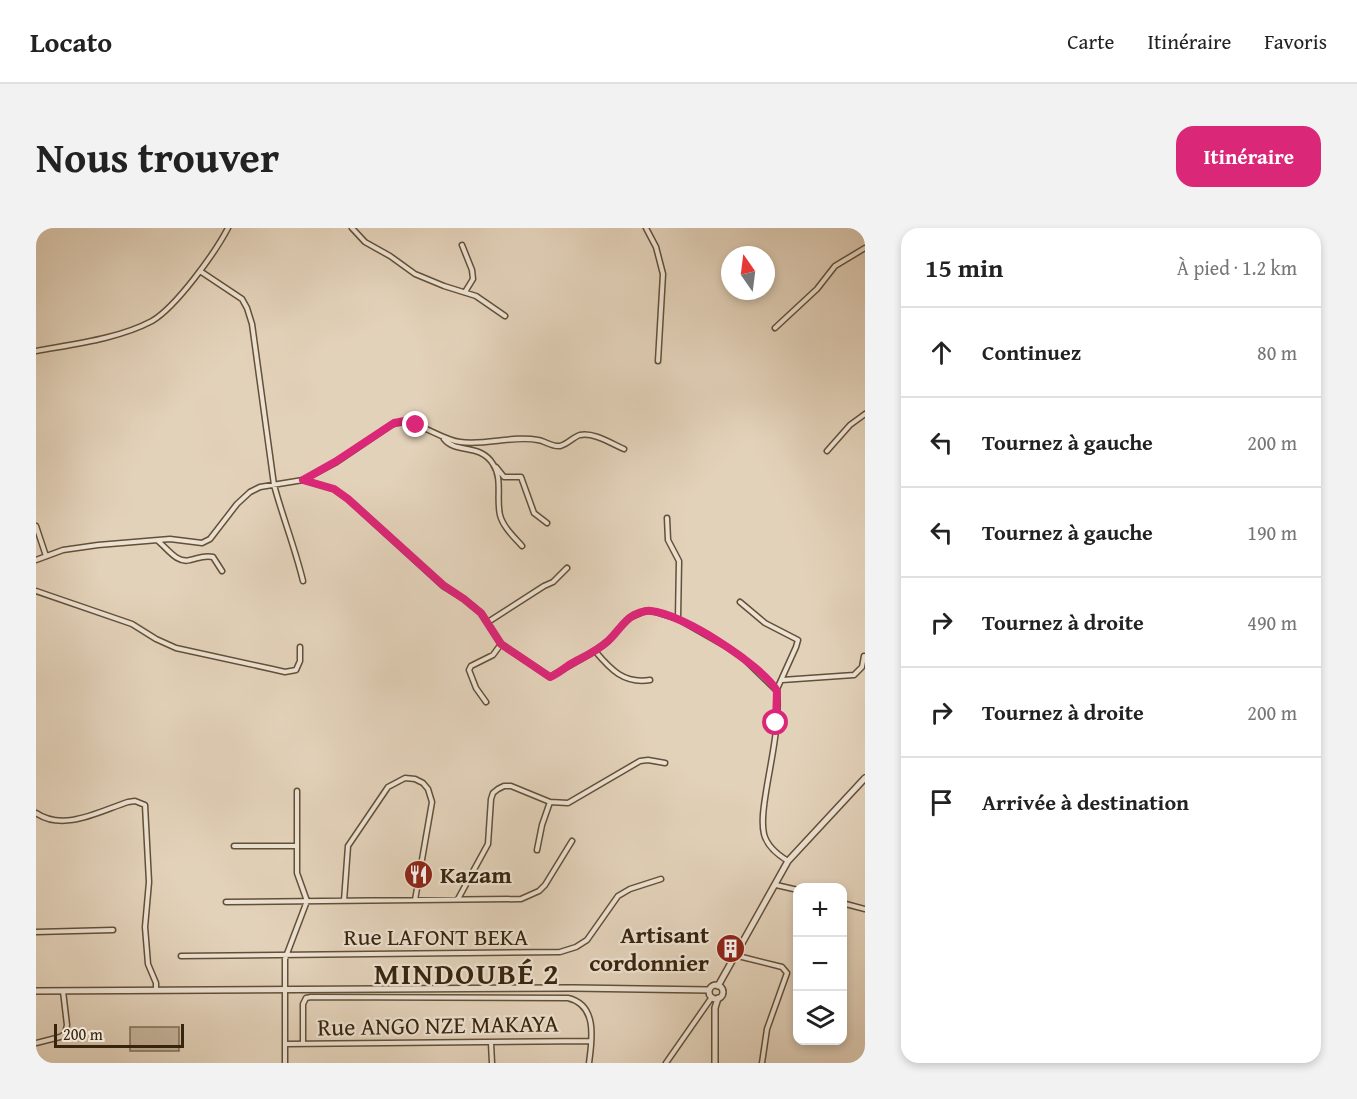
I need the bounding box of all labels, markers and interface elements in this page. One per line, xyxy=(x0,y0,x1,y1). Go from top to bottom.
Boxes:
text: Locato xyxy=(30,21,112,62)
text: Carte xyxy=(1067,26,1114,57)
text: Itinéraire xyxy=(1147,26,1231,57)
text: Favoris xyxy=(1264,26,1327,57)
text: Nous trouver xyxy=(36,126,279,187)
button: Itinéraire xyxy=(1176,126,1321,187)
north arrow xyxy=(721,246,775,300)
text: 15 min xyxy=(925,248,1003,287)
text: À pied · 1.2 km xyxy=(1177,253,1297,282)
icon: ahead xyxy=(925,336,958,369)
text: Continuez xyxy=(982,336,1081,368)
text: 80 m xyxy=(1257,338,1297,367)
route end xyxy=(402,411,428,437)
icon: left xyxy=(925,426,958,459)
text: Tournez à gauche xyxy=(982,426,1153,458)
text: 200 m xyxy=(1247,428,1297,457)
icon: left xyxy=(925,516,958,549)
text: Tournez à gauche xyxy=(982,516,1153,548)
text: 190 m xyxy=(1247,518,1297,547)
icon: right xyxy=(925,606,958,639)
text: Tournez à droite xyxy=(982,606,1144,638)
text: 490 m xyxy=(1247,608,1297,637)
icon: right xyxy=(925,696,958,729)
text: Tournez à droite xyxy=(982,696,1144,728)
text: 200 m xyxy=(1247,698,1297,727)
route start xyxy=(762,709,788,735)
icon: arrive xyxy=(925,786,958,819)
text: Arrivée à destination xyxy=(982,786,1189,818)
place label: Kazam xyxy=(440,857,512,892)
restaurant icon: Kazam xyxy=(403,858,435,890)
map controls xyxy=(793,883,847,1045)
button: + xyxy=(793,883,847,937)
place label: Artisant cordonnier xyxy=(589,917,709,980)
street label: Rue LAFONT BEKA xyxy=(344,919,529,954)
building icon: Artisant cordonnier xyxy=(714,932,746,964)
button: − xyxy=(793,937,847,991)
district label: MINDOUBÉ 2 xyxy=(374,951,560,995)
button: layers xyxy=(793,991,847,1045)
street label: Rue ANGO NZE MAKAYA xyxy=(317,1005,559,1045)
scale bar xyxy=(54,1021,184,1048)
text: 200 m xyxy=(63,1022,103,1046)

